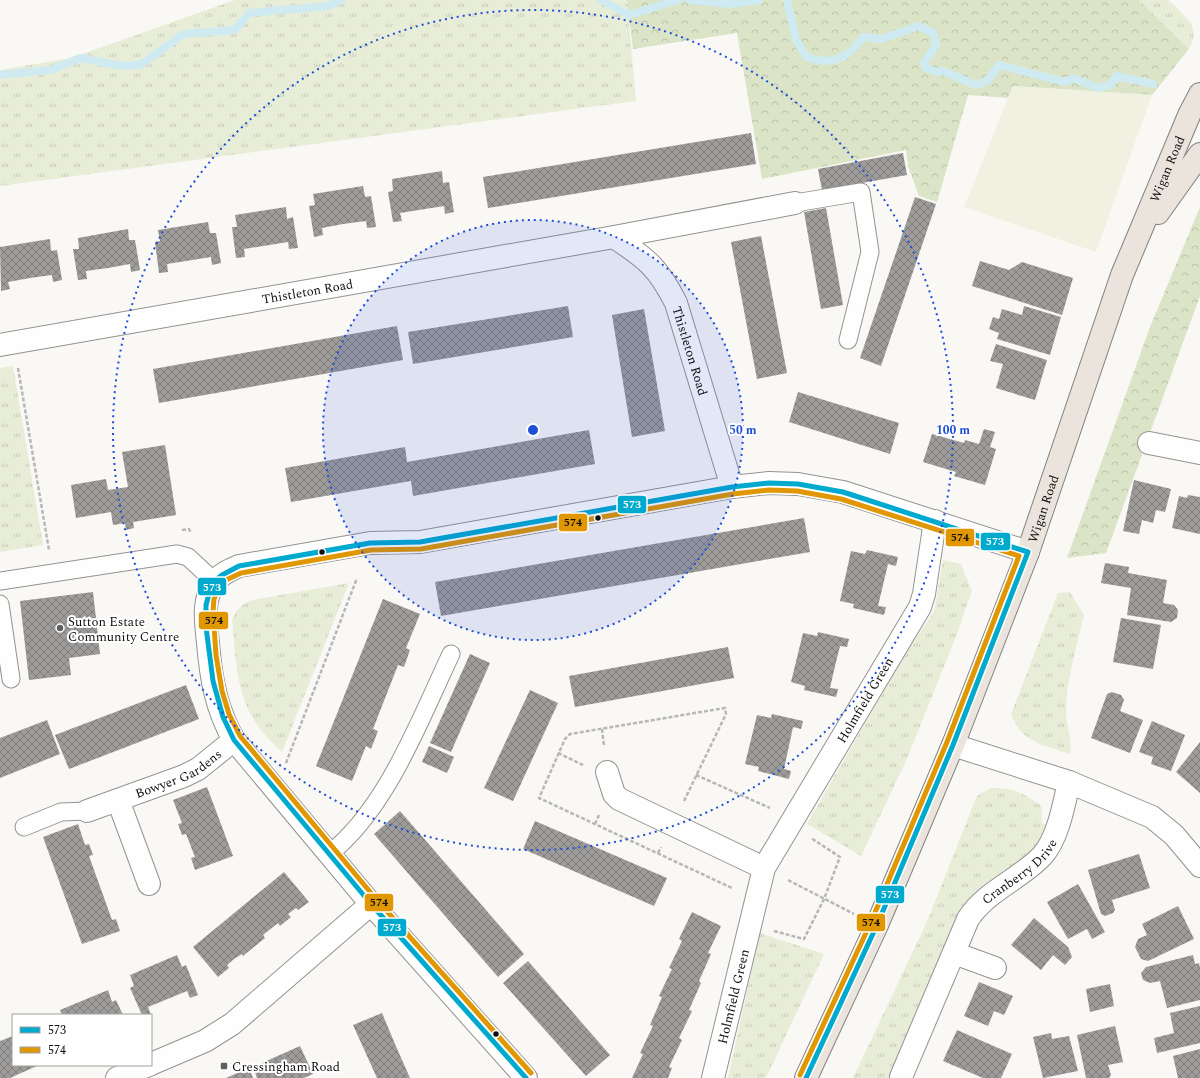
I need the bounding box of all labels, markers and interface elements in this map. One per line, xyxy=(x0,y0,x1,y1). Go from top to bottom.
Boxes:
street label: Wigan Road xyxy=(1145,133,1190,205)
street label: Thistleton Road xyxy=(260,274,355,310)
street label: Thistleton Road xyxy=(667,304,713,398)
text: 50 m xyxy=(729,421,757,440)
text: 100 m xyxy=(936,421,970,440)
centre of rings xyxy=(526,423,540,437)
street label: Wigan Road xyxy=(1023,472,1064,545)
line badge: 573 xyxy=(617,495,647,514)
text: 573 xyxy=(623,496,641,513)
line badge: 574 xyxy=(558,513,588,532)
unlabelled marker xyxy=(593,513,603,523)
text: 574 xyxy=(564,514,583,531)
line badge: 574 xyxy=(945,528,975,547)
text: 574 xyxy=(951,529,970,546)
line badge: 573 xyxy=(980,532,1011,551)
text: 573 xyxy=(986,533,1004,550)
unlabelled marker xyxy=(317,547,327,557)
line badge: 573 xyxy=(197,577,227,596)
text: 573 xyxy=(203,579,221,596)
line badge: 574 xyxy=(198,611,229,630)
place label: Sutton Estate Community Centre xyxy=(68,612,179,647)
text: 574 xyxy=(205,612,224,629)
marker: Sutton Estate Community Centre xyxy=(55,623,65,633)
street label: Holmfield Green xyxy=(832,653,899,747)
street label: Bowyer Gardens xyxy=(132,745,226,804)
street label: Cranberry Drive xyxy=(977,836,1062,910)
line badge: 573 xyxy=(875,885,905,904)
text: 573 xyxy=(881,886,899,903)
line badge: 574 xyxy=(364,893,394,912)
text: 574 xyxy=(370,894,389,911)
line badge: 574 xyxy=(856,913,886,932)
text: 574 xyxy=(862,914,881,931)
line badge: 573 xyxy=(377,918,407,937)
text: 573 xyxy=(383,919,401,936)
street label: Holmfield Green xyxy=(713,947,755,1046)
legend xyxy=(12,1014,152,1066)
text: 573 xyxy=(48,1021,66,1040)
unlabelled marker xyxy=(491,1029,501,1039)
text: 574 xyxy=(48,1041,66,1060)
place label: Cressingham Road xyxy=(232,1057,340,1077)
marker: Cressingham Road xyxy=(219,1061,229,1071)

